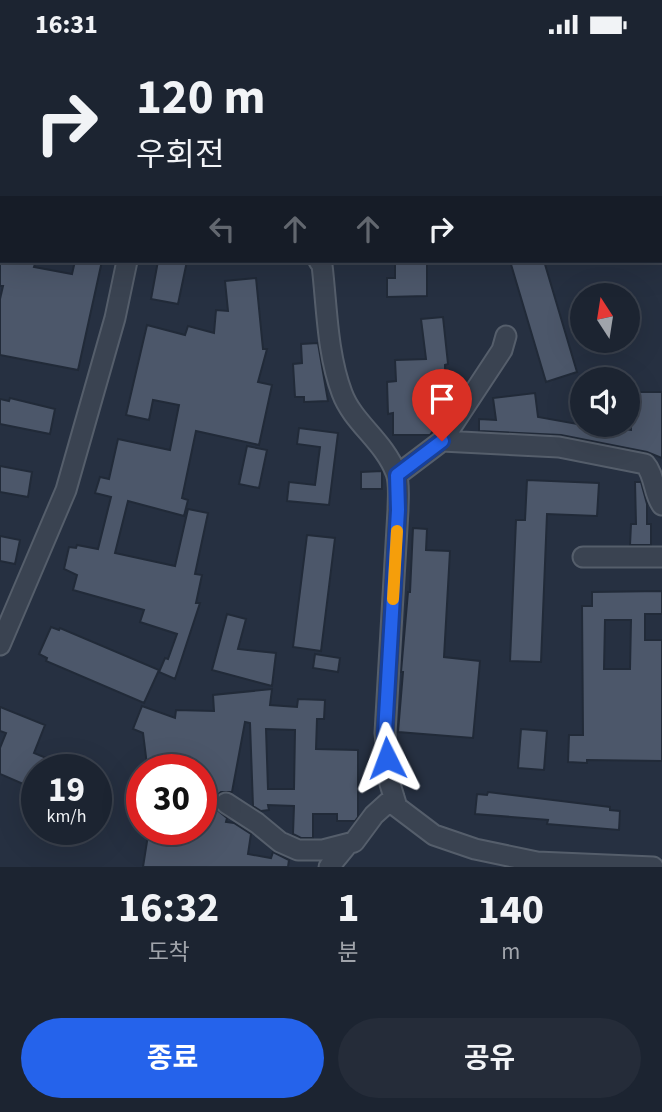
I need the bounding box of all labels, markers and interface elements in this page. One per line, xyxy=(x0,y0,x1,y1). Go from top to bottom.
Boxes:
text: 16:31 xyxy=(35,6,98,43)
text: 120 m xyxy=(136,63,265,133)
icon: right xyxy=(21,77,112,168)
text: 우회전 xyxy=(136,132,224,178)
icon: left xyxy=(203,210,241,248)
icon: ahead xyxy=(276,210,314,248)
icon: ahead xyxy=(349,210,387,248)
icon: right xyxy=(422,210,460,248)
north arrow xyxy=(570,283,640,353)
map controls xyxy=(570,283,640,437)
button: sound xyxy=(570,367,640,437)
pin xyxy=(412,369,472,441)
icon: arrive xyxy=(423,380,461,418)
position arrow xyxy=(350,721,424,795)
speed limit sign: 30 xyxy=(126,754,217,845)
text: 19 xyxy=(48,765,85,815)
text: km/h xyxy=(47,804,86,829)
text: 16:32 xyxy=(118,878,219,938)
text: 1 xyxy=(337,878,359,938)
text: 140 xyxy=(477,880,544,940)
text: m xyxy=(501,935,520,968)
text: 도착 xyxy=(147,936,190,969)
text: 분 xyxy=(338,936,359,969)
button: 종료 xyxy=(21,1018,324,1098)
button: 공유 xyxy=(338,1018,641,1098)

